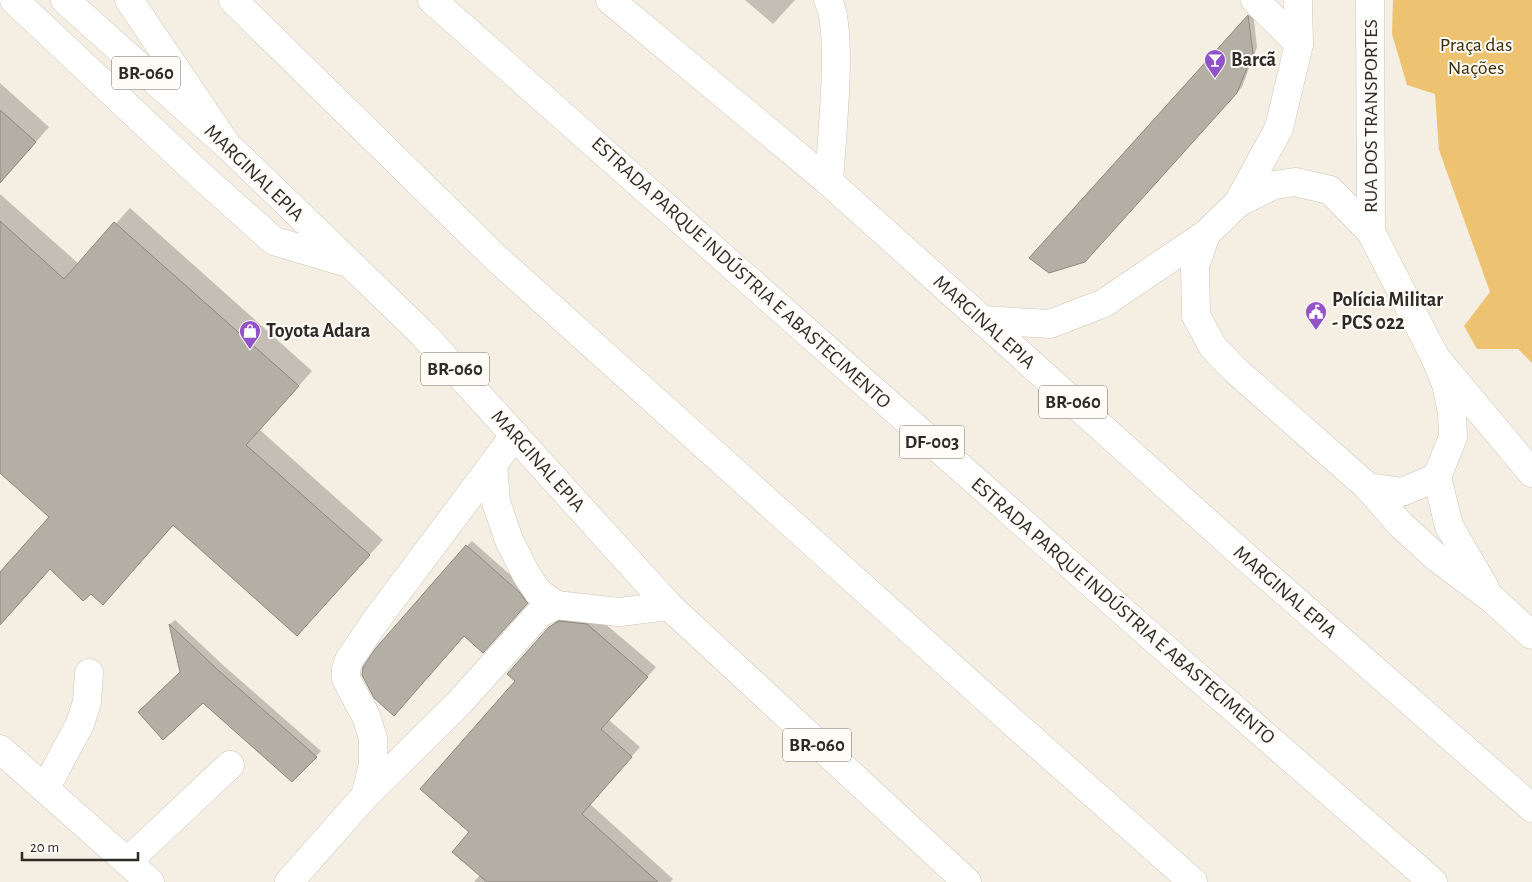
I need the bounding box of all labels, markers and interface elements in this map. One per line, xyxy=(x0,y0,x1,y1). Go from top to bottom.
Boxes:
street label: RUA DOS TRANSPORTES xyxy=(1361,19,1381,213)
park label: Praça das Nações xyxy=(1440,35,1512,78)
bar icon: Barcã xyxy=(1203,48,1227,79)
place label: Barcã xyxy=(1231,50,1277,70)
road number: BR-060 xyxy=(112,56,180,90)
street label: MARGINAL EPIA xyxy=(201,121,308,225)
street label: ESTRADA PARQUE INDÚSTRIA E ABASTECIMENTO xyxy=(588,133,895,413)
street label: MARGINAL EPIA xyxy=(929,271,1039,373)
place label: Polícia Militar - PCS 022 xyxy=(1332,290,1443,333)
public building icon: Polícia Militar - PCS 022 xyxy=(1304,300,1328,331)
shop icon: Toyota Adara xyxy=(238,319,262,350)
place label: Toyota Adara xyxy=(266,321,371,341)
road number: BR-060 xyxy=(421,352,489,386)
road number: BR-060 xyxy=(1039,386,1107,418)
street label: MARGINAL EPIA xyxy=(487,406,589,516)
road number: DF-003 xyxy=(900,426,964,458)
street label: ESTRADA PARQUE INDÚSTRIA E ABASTECIMENTO xyxy=(967,473,1279,748)
street label: MARGINAL EPIA xyxy=(1230,542,1341,642)
road number: BR-060 xyxy=(783,728,851,762)
scale bar xyxy=(22,830,139,862)
text: 20 m xyxy=(30,840,59,855)

